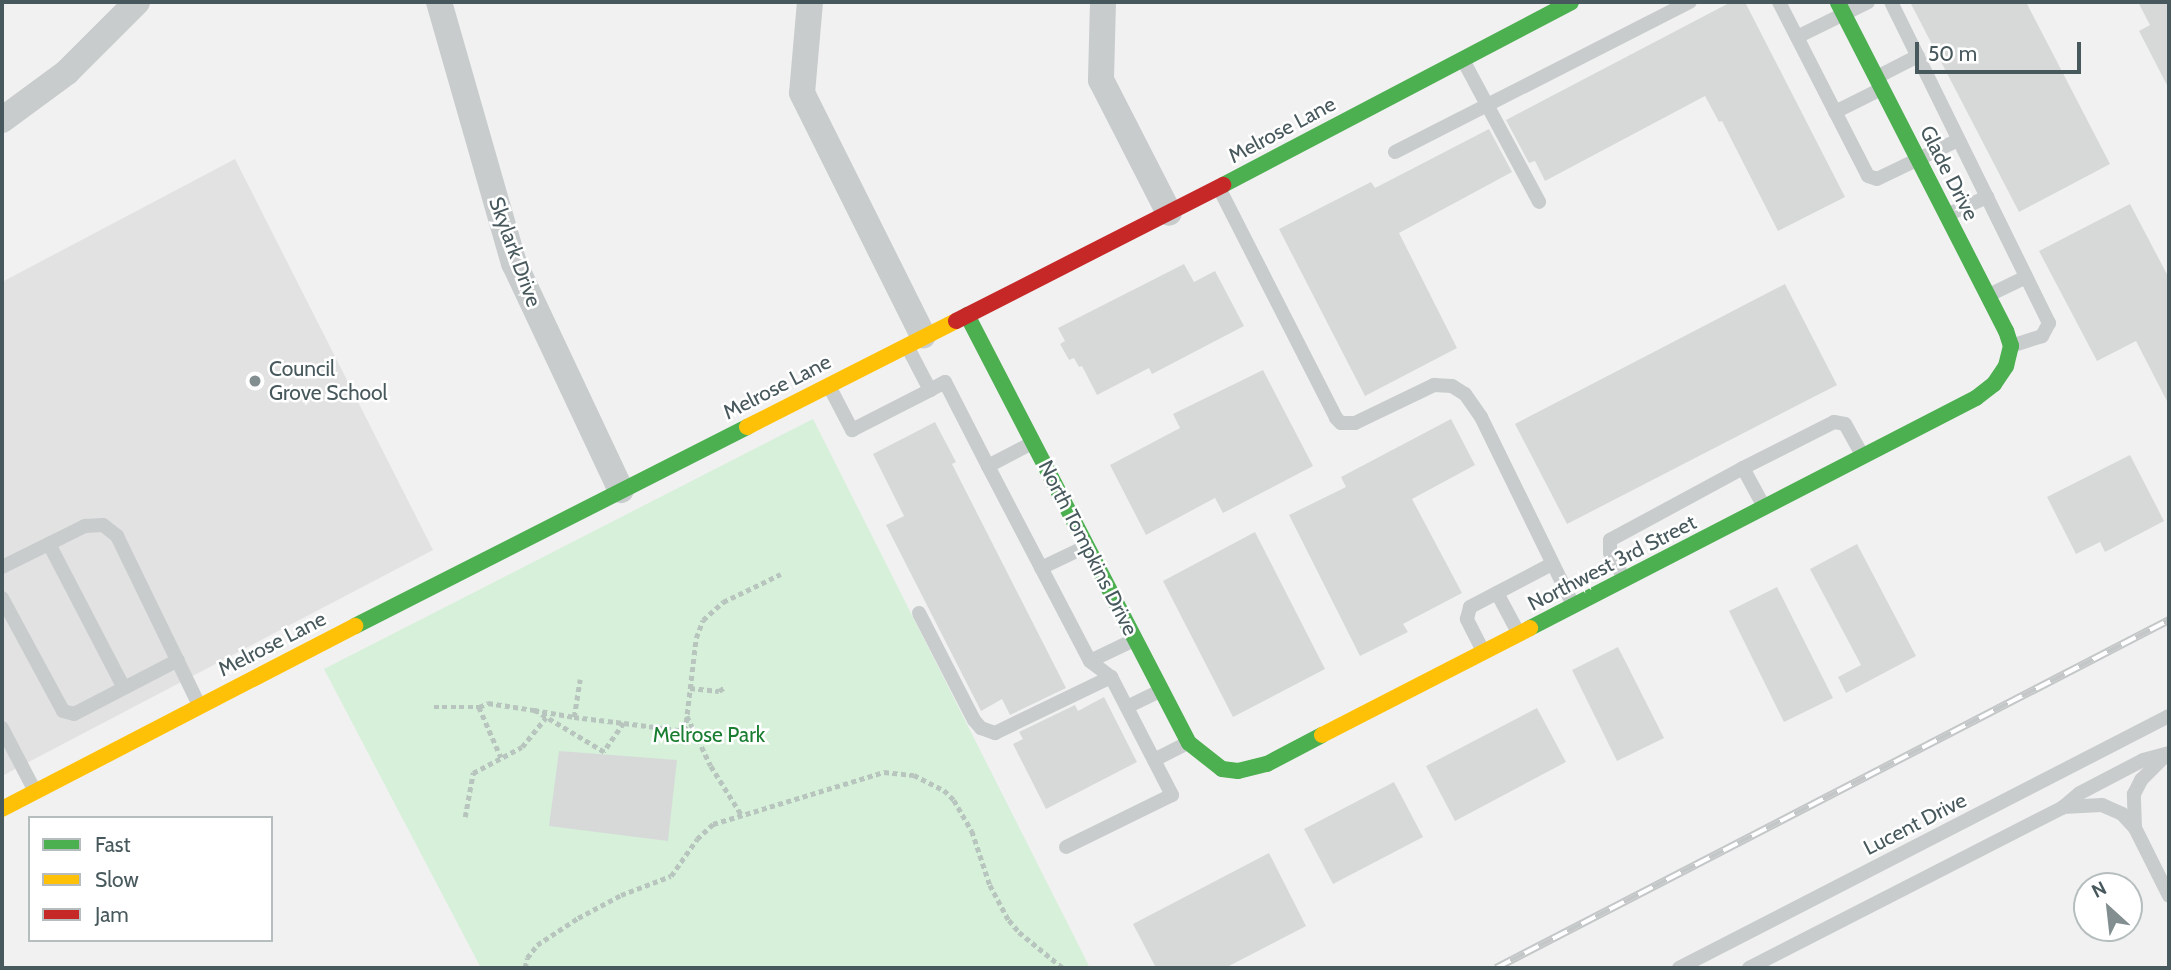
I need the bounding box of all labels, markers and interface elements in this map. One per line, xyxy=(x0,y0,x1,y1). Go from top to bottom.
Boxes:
scale bar xyxy=(1919,28,2085,72)
text: 50 m xyxy=(1928,41,1977,66)
street label: Melrose Lane xyxy=(1224,91,1340,169)
street label: Glade Drive xyxy=(1914,121,1984,225)
street label: Skylark Drive xyxy=(483,194,547,310)
street label: Melrose Lane xyxy=(719,349,835,425)
place label: Council Grove School xyxy=(269,356,388,406)
marker: Council Grove School xyxy=(247,373,263,389)
street label: North Tompkins Drive xyxy=(1033,456,1143,640)
street label: Northwest 3rd Street xyxy=(1524,510,1700,616)
street label: Melrose Lane xyxy=(214,606,330,682)
park label: Melrose Park xyxy=(653,722,765,748)
street label: Lucent Drive xyxy=(1859,787,1971,861)
legend xyxy=(28,816,273,942)
text: Fast xyxy=(95,832,131,857)
text: Slow xyxy=(95,867,139,892)
north arrow xyxy=(2073,872,2143,942)
text: N xyxy=(2088,876,2110,903)
text: Jam xyxy=(95,902,129,927)

